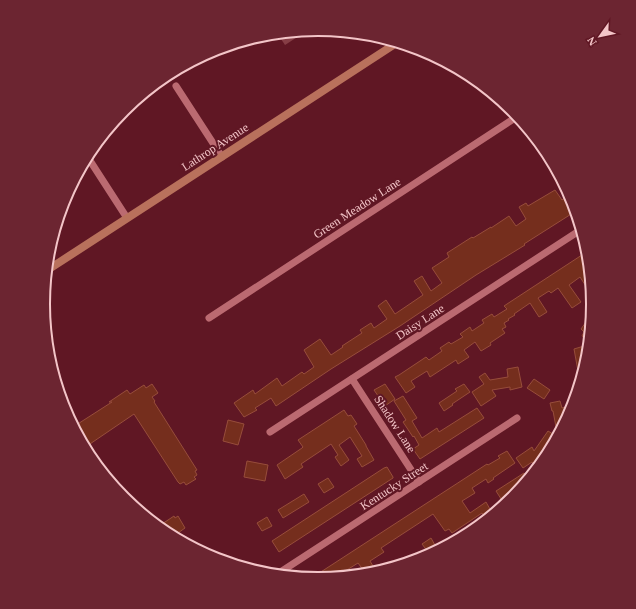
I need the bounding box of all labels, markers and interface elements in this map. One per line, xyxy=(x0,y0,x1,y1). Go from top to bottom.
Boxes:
north arrow xyxy=(580,16,620,56)
text: N xyxy=(584,35,599,48)
street label: Lathrop Avenue xyxy=(179,120,251,174)
street label: Green Meadow Lane xyxy=(311,175,403,241)
street label: Daisy Lane xyxy=(393,301,447,343)
street label: Shadow Lane xyxy=(371,393,419,455)
street label: Kentucky Street xyxy=(358,459,431,513)

